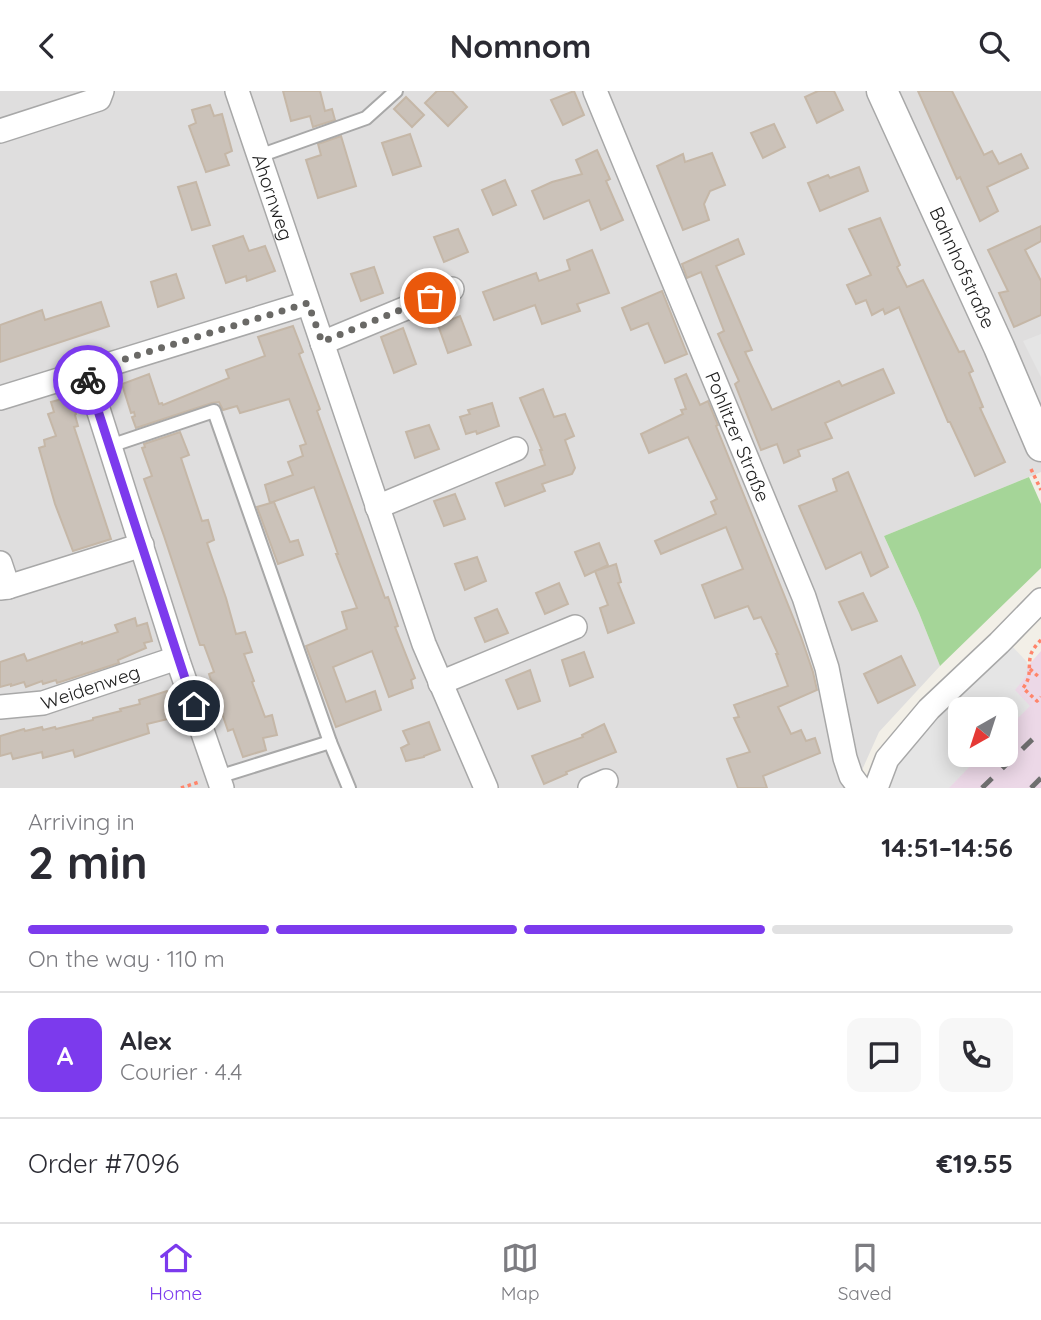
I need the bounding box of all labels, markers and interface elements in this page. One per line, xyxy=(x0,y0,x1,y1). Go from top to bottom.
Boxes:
text: Nomnom xyxy=(450,26,591,66)
icon: back xyxy=(28,27,66,65)
icon: search xyxy=(975,27,1013,65)
street label: Ahornweg xyxy=(247,151,299,243)
street label: Bahnhofstraße xyxy=(924,203,1001,332)
pin xyxy=(400,268,460,328)
icon: bag xyxy=(411,279,449,317)
courier xyxy=(53,345,123,415)
icon: bike xyxy=(69,361,107,399)
street label: Pohlitzer Straße xyxy=(700,368,775,505)
street label: Weidenweg xyxy=(38,659,143,715)
pin xyxy=(164,676,224,736)
icon: home xyxy=(175,687,213,725)
north arrow xyxy=(948,697,1018,767)
map controls xyxy=(948,697,1018,767)
text: Arriving in xyxy=(28,807,135,836)
text: 14:51–14:56 xyxy=(881,831,1013,864)
text: 2 min xyxy=(28,833,148,891)
text: On the way · 110 m xyxy=(28,944,225,973)
button: chat xyxy=(847,1018,921,1092)
button: phone xyxy=(939,1018,1013,1092)
text: Alex xyxy=(120,1024,171,1057)
text: A xyxy=(57,1039,73,1072)
text: Courier · 4.4 xyxy=(120,1057,242,1086)
text: Order #7096 xyxy=(28,1147,179,1180)
text: €19.55 xyxy=(936,1147,1013,1180)
tab: Home xyxy=(149,1239,202,1305)
tab: Map xyxy=(501,1239,539,1305)
tab: Saved xyxy=(838,1239,892,1305)

